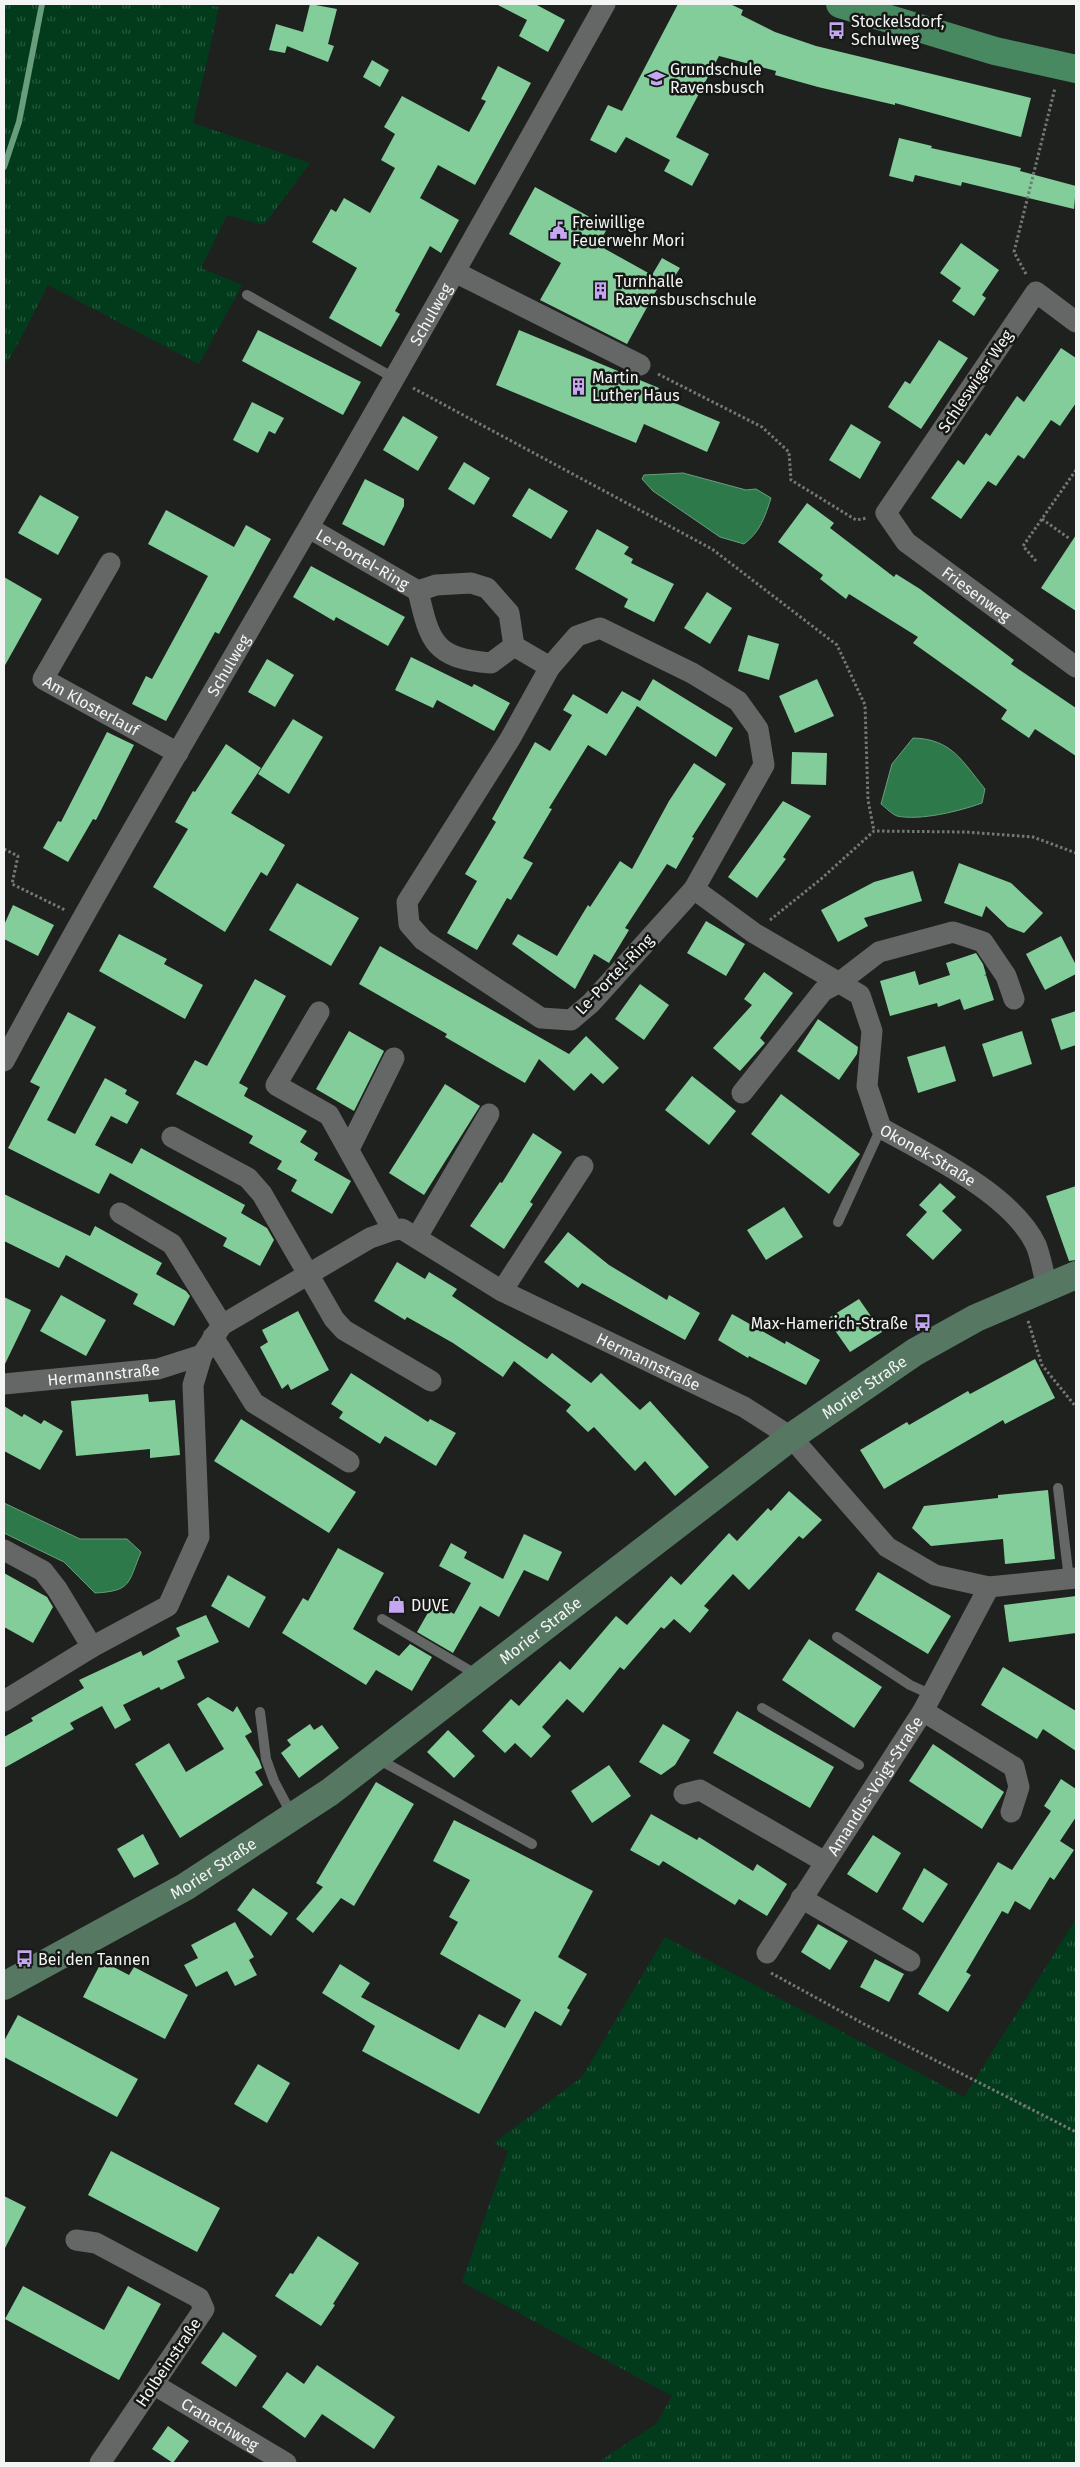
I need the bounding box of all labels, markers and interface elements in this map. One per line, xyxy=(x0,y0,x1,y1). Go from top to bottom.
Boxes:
place label: Stockelsdorf, Schulweg xyxy=(851,12,945,49)
bus stop icon: Stockelsdorf, Schulweg xyxy=(827,20,847,40)
place label: Grundschule Ravensbusch xyxy=(670,60,765,97)
school or university icon: Grundschule Ravensbusch xyxy=(646,68,666,88)
place label: Freiwillige Feuerwehr Mori xyxy=(572,213,685,250)
public building icon: Freiwillige Feuerwehr Mori xyxy=(548,221,568,241)
place label: Turnhalle Ravensbuschschule xyxy=(615,272,757,309)
street label: Schulweg xyxy=(406,280,457,349)
building icon: Turnhalle Ravensbuschschule xyxy=(591,280,611,300)
street label: Schleswiger Weg xyxy=(934,326,1017,436)
place label: Martin Luther Haus xyxy=(592,368,680,405)
building icon: Martin Luther Haus xyxy=(568,376,588,396)
street label: Le-Portel-Ring xyxy=(313,525,413,594)
street label: Friesenweg xyxy=(938,563,1015,626)
street label: Schulweg xyxy=(203,631,255,700)
street label: Am Klosterlauf xyxy=(40,672,144,741)
street label: Le-Portel-Ring xyxy=(571,930,658,1018)
street label: Okonek-Straße xyxy=(877,1120,979,1190)
bus stop icon: Max-Hamerich-Straße xyxy=(912,1313,932,1333)
place label: Max-Hamerich-Straße xyxy=(751,1314,908,1333)
street label: Hermannstraße xyxy=(593,1329,703,1395)
street label: Morier Straße xyxy=(818,1352,910,1423)
street label: Hermannstraße xyxy=(46,1360,161,1390)
street label: Morier Straße xyxy=(496,1593,585,1668)
shop icon: DUVE xyxy=(387,1595,407,1615)
place label: DUVE xyxy=(411,1596,449,1615)
street label: Amandus-Voigt-Straße xyxy=(823,1713,927,1859)
street label: Morier Straße xyxy=(167,1834,260,1903)
bus stop icon: Bei den Tannen xyxy=(14,1949,34,1969)
place label: Bei den Tannen xyxy=(38,1950,150,1969)
street label: Holbeinstraße xyxy=(132,2314,205,2410)
street label: Cranachweg xyxy=(178,2394,263,2455)

